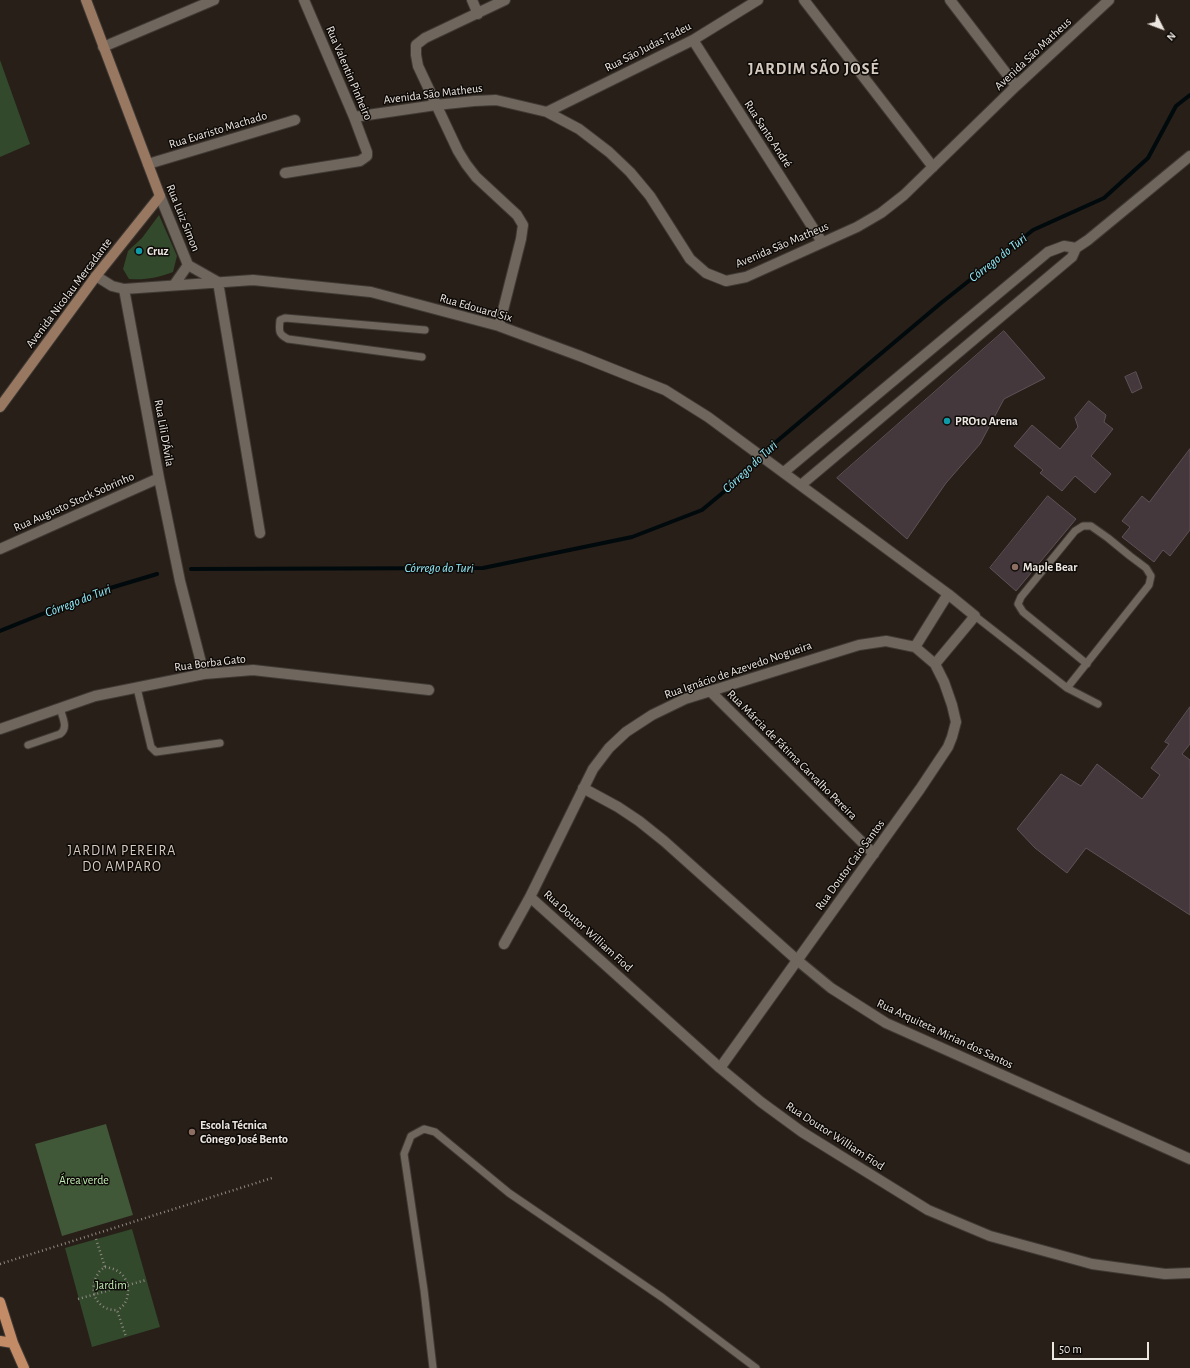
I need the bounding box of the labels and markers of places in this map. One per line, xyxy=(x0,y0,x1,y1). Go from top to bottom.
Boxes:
place label: Cruz xyxy=(147,244,169,258)
marker: Cruz xyxy=(134,246,144,256)
place label: PRO10 Arena xyxy=(955,414,1018,428)
marker: PRO10 Arena xyxy=(942,416,952,426)
place label: Maple Bear xyxy=(1023,560,1077,574)
marker: Maple Bear xyxy=(1010,562,1020,572)
place label: Escola Técnica Cônego José Bento xyxy=(200,1118,288,1146)
marker: Escola Técnica Cônego José Bento xyxy=(187,1127,197,1137)

